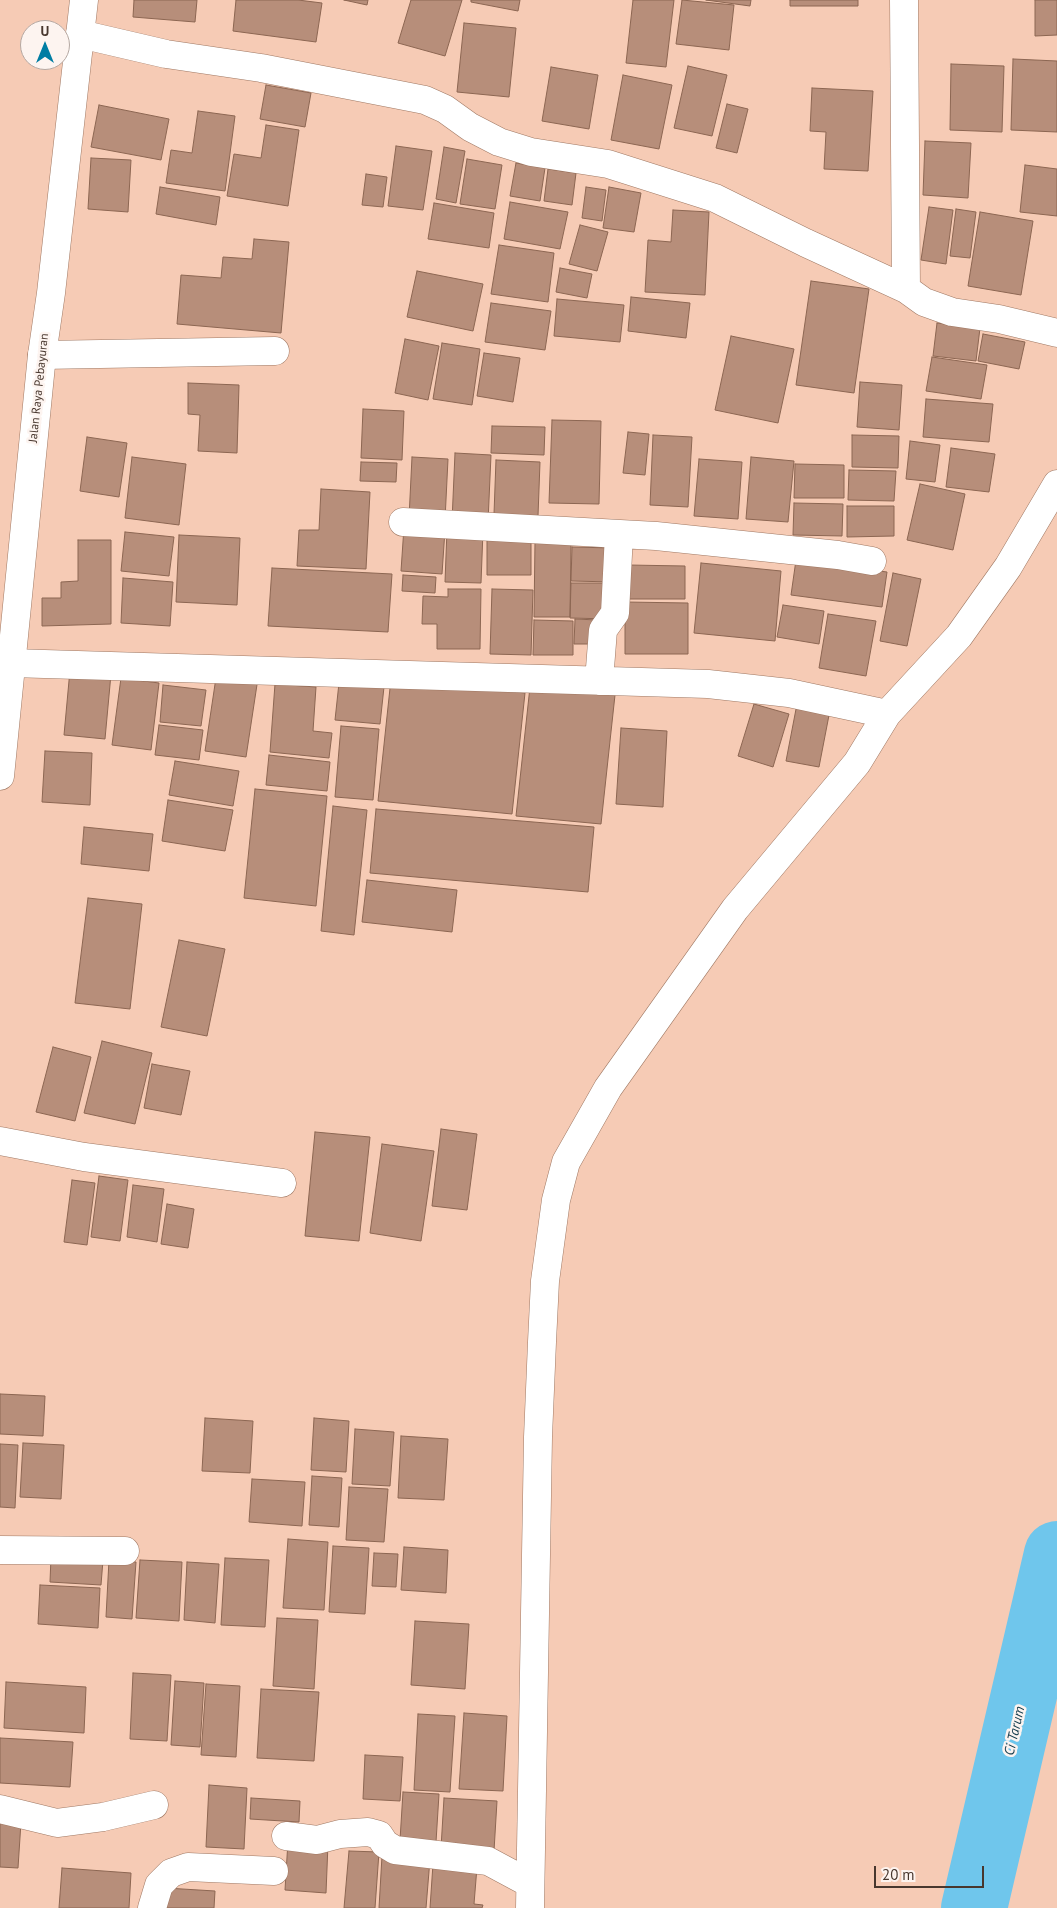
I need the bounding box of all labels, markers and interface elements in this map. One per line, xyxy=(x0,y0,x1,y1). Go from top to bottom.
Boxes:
north arrow xyxy=(20,20,70,70)
text: U xyxy=(41,22,49,40)
street label: Jalan Raya Pebayuran xyxy=(26,333,52,443)
water label: Ci Tarum xyxy=(1001,1705,1029,1757)
scale bar xyxy=(877,1856,987,1888)
text: 20 m xyxy=(882,1865,915,1884)

